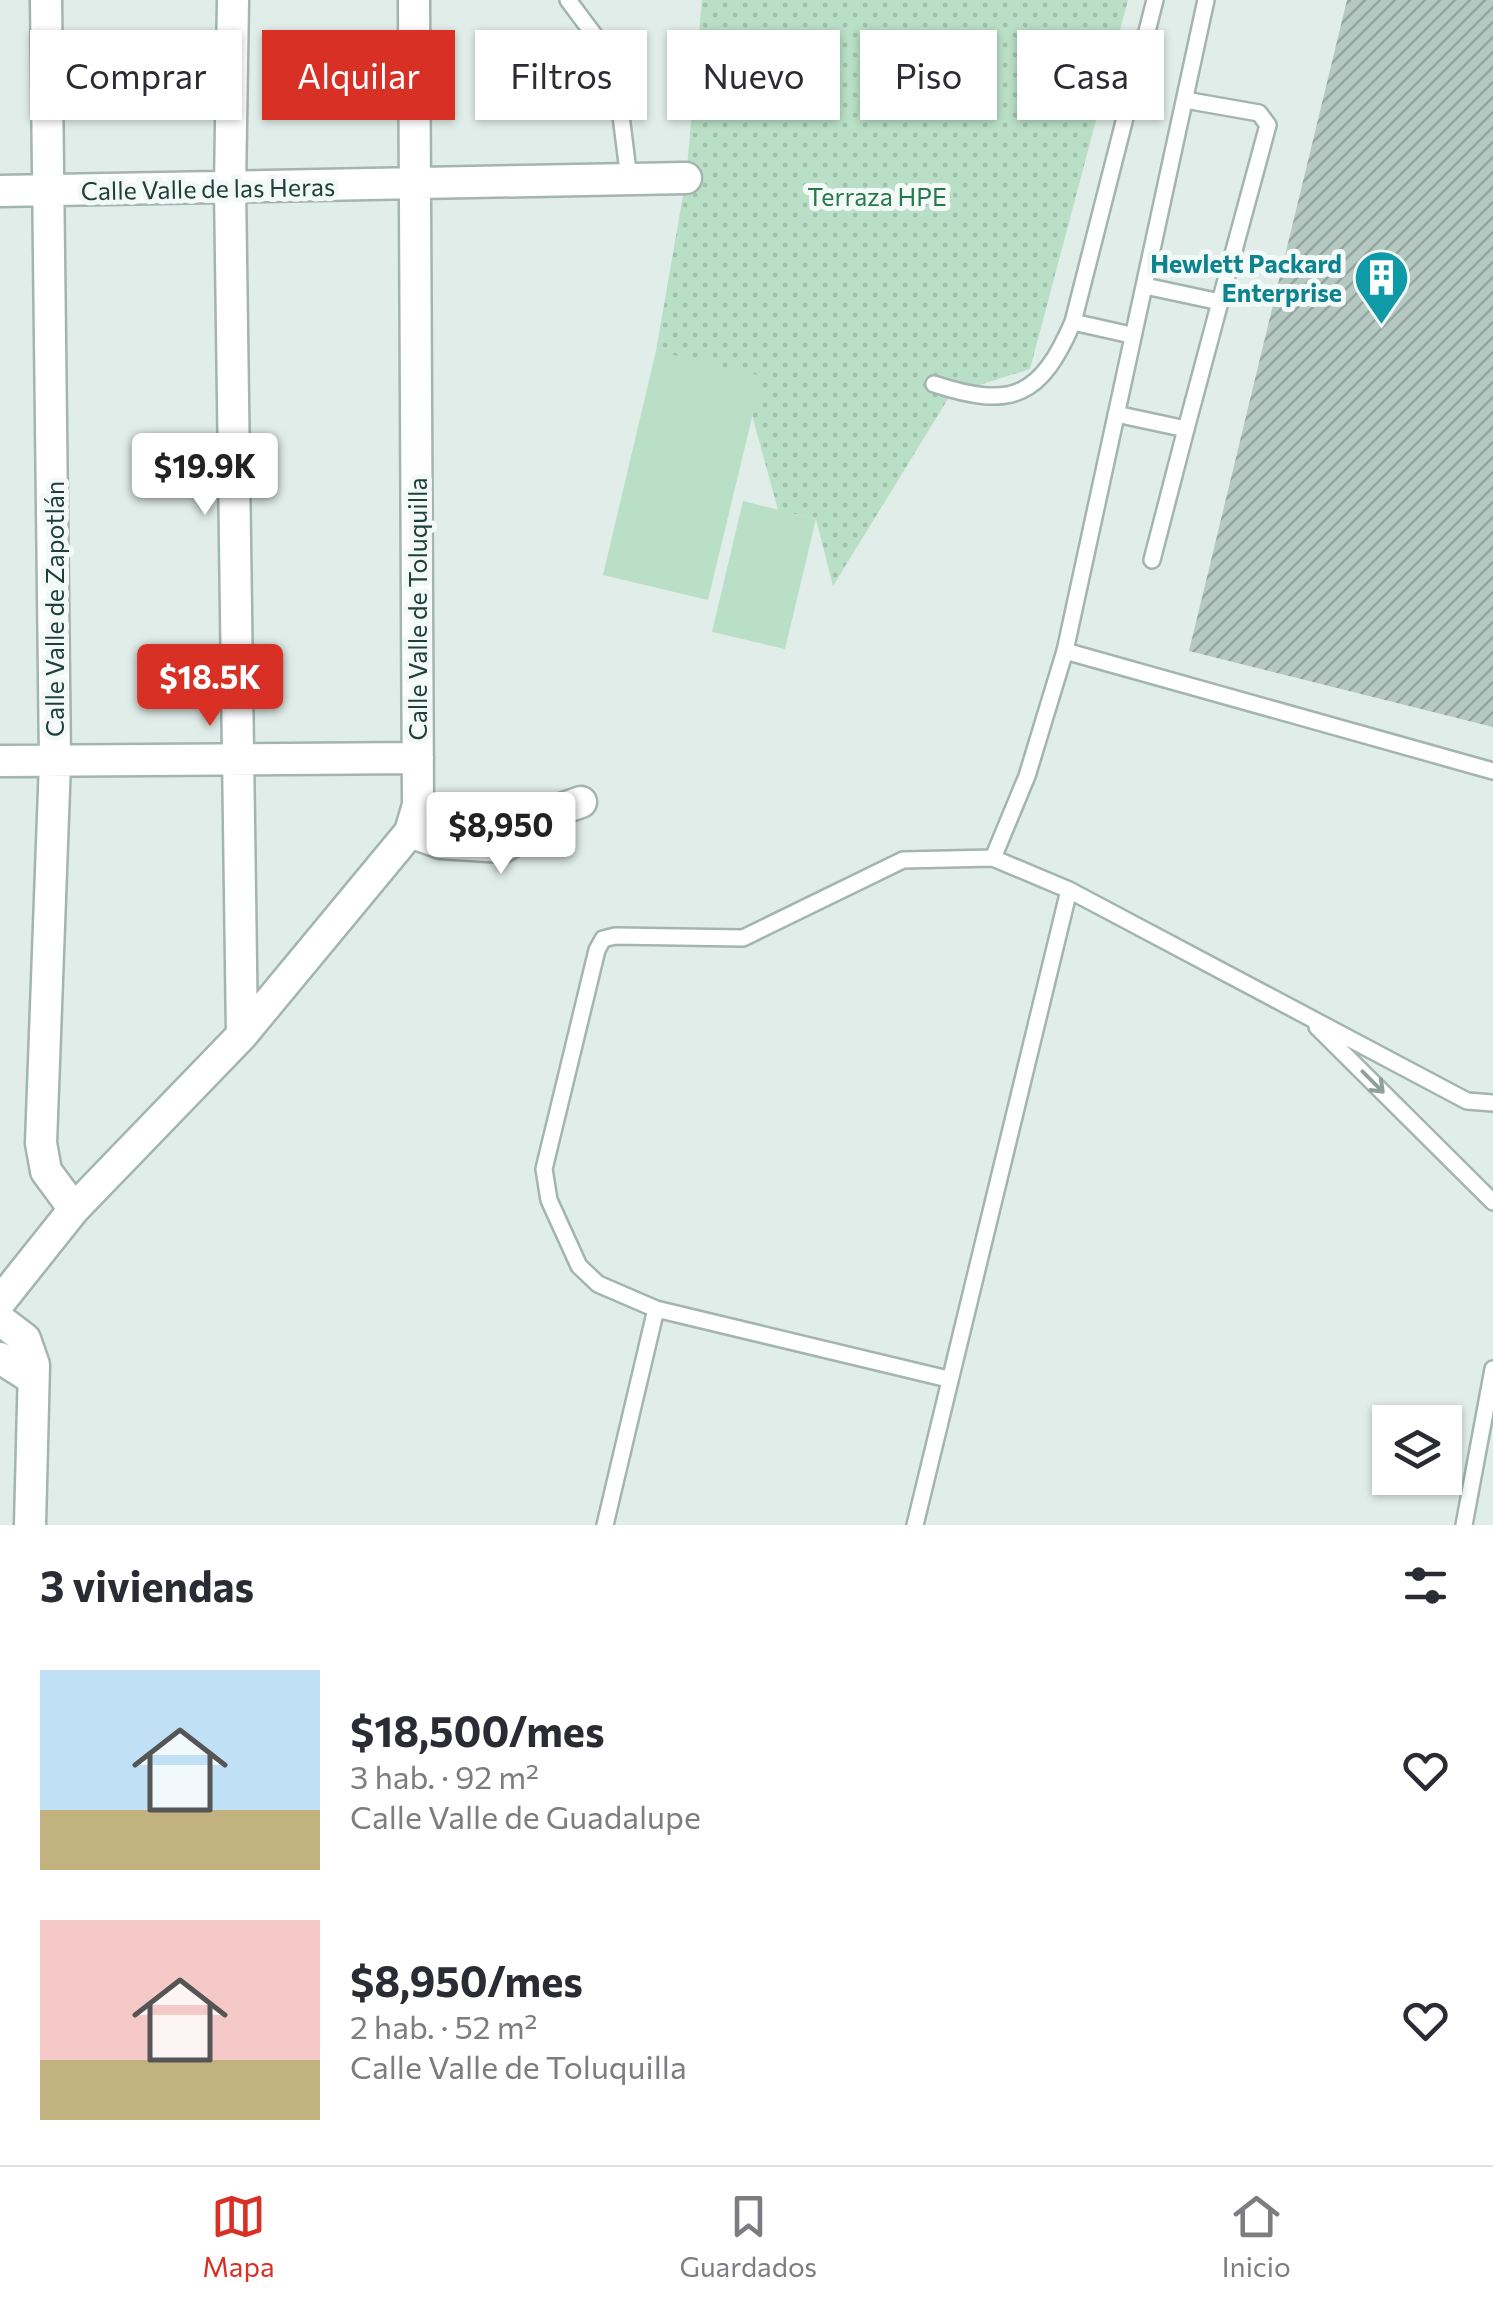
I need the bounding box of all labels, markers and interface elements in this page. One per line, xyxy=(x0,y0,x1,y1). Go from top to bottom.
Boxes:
chip: Comprar xyxy=(30,30,242,120)
chip: Alquilar xyxy=(262,30,455,120)
chip: Filtros xyxy=(475,30,647,120)
chip: Nuevo xyxy=(667,30,840,120)
chip: Piso xyxy=(860,30,997,120)
chip: Casa xyxy=(1017,30,1164,120)
street label: Calle Valle de las Heras xyxy=(80,171,336,205)
park label: Terraza HPE xyxy=(807,181,947,211)
building icon: Hewlett Packard Enterprise xyxy=(1351,247,1411,326)
place label: Hewlett Packard Enterprise xyxy=(1150,248,1342,307)
pin: $19.9K xyxy=(124,433,286,518)
text: $19.9K xyxy=(154,445,256,485)
street label: Calle Valle de Toluquilla xyxy=(402,477,432,741)
street label: Calle Valle de Zapotlán xyxy=(39,481,69,737)
pin: $18.5K xyxy=(129,644,291,729)
text: $18.5K xyxy=(159,656,261,696)
pin: $8,950 xyxy=(420,792,582,877)
text: $8,950 xyxy=(449,804,553,844)
one-way arrow xyxy=(1360,1069,1384,1093)
map controls xyxy=(1372,1405,1462,1495)
button: layers xyxy=(1372,1405,1462,1495)
icon: filters xyxy=(1398,1558,1453,1613)
text: 3 viviendas xyxy=(40,1559,254,1611)
text: $18,500/mes xyxy=(350,1704,604,1756)
icon: home xyxy=(120,1710,240,1830)
icon: heart xyxy=(1398,1743,1453,1798)
text: 3 hab. · 92 m² xyxy=(350,1756,539,1796)
text: Calle Valle de Guadalupe xyxy=(350,1796,701,1836)
text: $8,950/mes xyxy=(350,1954,583,2006)
icon: home xyxy=(120,1960,240,2080)
icon: heart xyxy=(1398,1993,1453,2048)
text: 2 hab. · 52 m² xyxy=(350,2006,538,2046)
text: Calle Valle de Toluquilla xyxy=(350,2046,687,2086)
tab: Mapa xyxy=(202,2189,275,2283)
tab: Guardados xyxy=(679,2189,817,2283)
tab: Inicio xyxy=(1222,2189,1291,2283)

